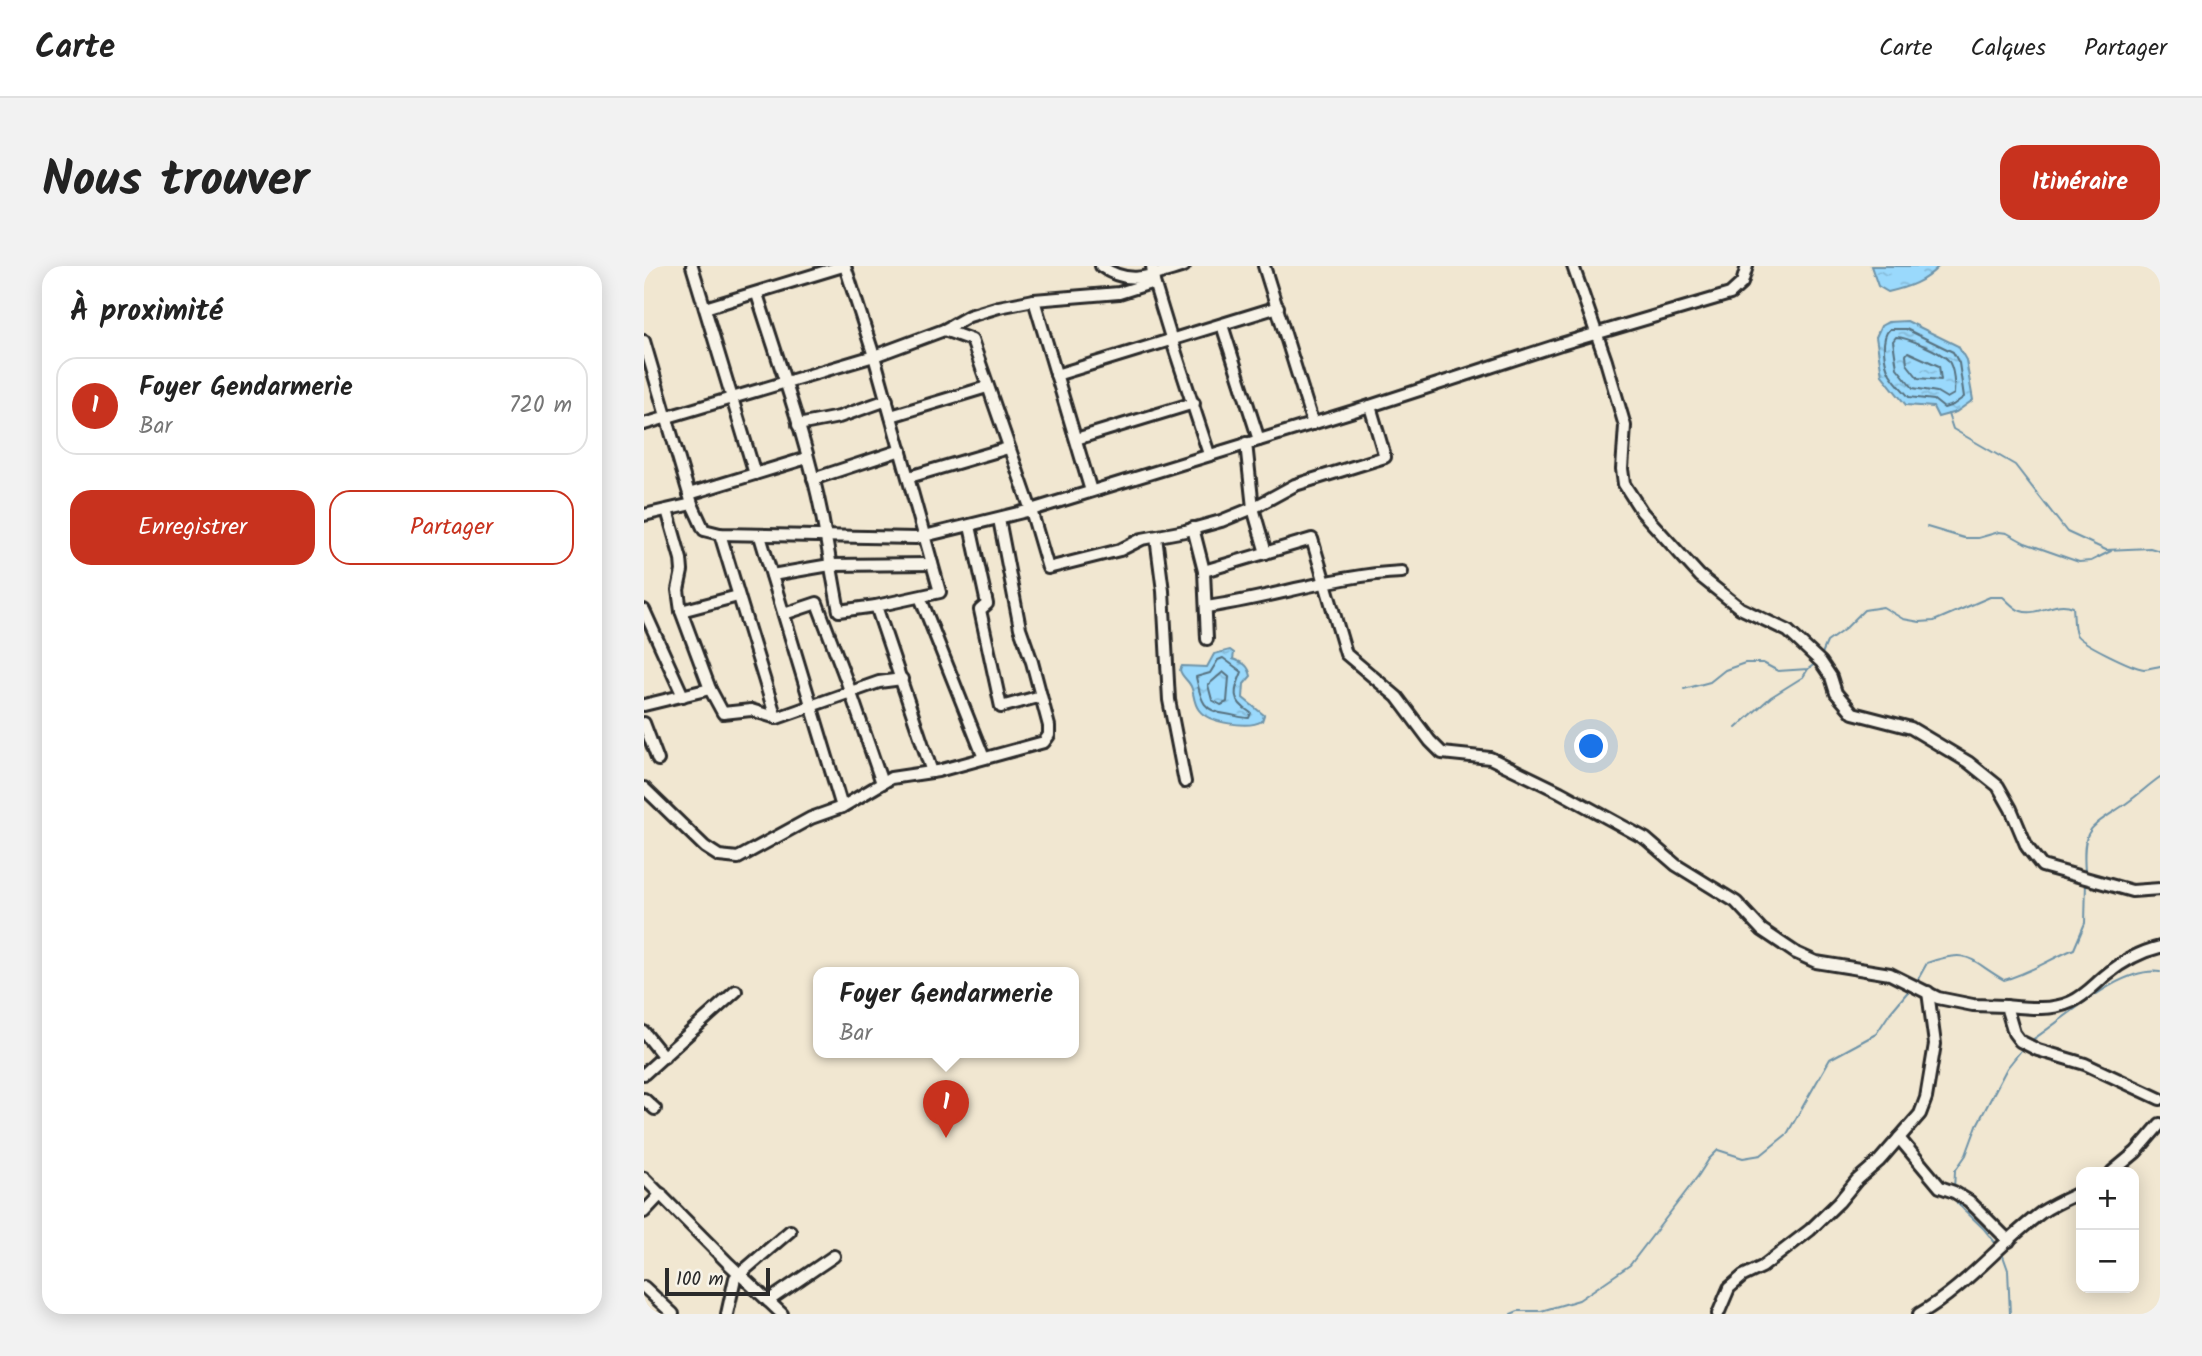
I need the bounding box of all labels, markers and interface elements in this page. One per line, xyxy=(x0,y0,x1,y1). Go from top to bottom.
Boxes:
text: Carte xyxy=(35,22,115,75)
text: Carte xyxy=(1879,29,1933,68)
text: Calques xyxy=(1971,29,2046,68)
text: Partager xyxy=(2084,29,2167,68)
text: Nous trouver xyxy=(42,143,309,221)
button: Itinéraire xyxy=(2000,145,2160,220)
text: À proximité xyxy=(70,288,223,336)
text: Foyer Gendarmerie xyxy=(139,367,353,409)
text: 1 xyxy=(92,388,98,424)
text: 720 m xyxy=(509,388,572,424)
text: Bar xyxy=(139,409,172,445)
button: Enregistrer xyxy=(70,490,315,565)
button: Partager xyxy=(329,490,574,565)
your location xyxy=(1574,729,1608,763)
popup xyxy=(813,967,1079,1058)
text: Foyer Gendarmerie xyxy=(839,974,1053,1016)
text: Bar xyxy=(839,1016,872,1052)
pin: 1 xyxy=(923,1080,969,1138)
map controls xyxy=(2076,1167,2139,1293)
button: + xyxy=(2076,1167,2139,1230)
button: − xyxy=(2076,1230,2139,1293)
scale bar xyxy=(665,1265,770,1297)
text: 100 m xyxy=(676,1265,724,1295)

